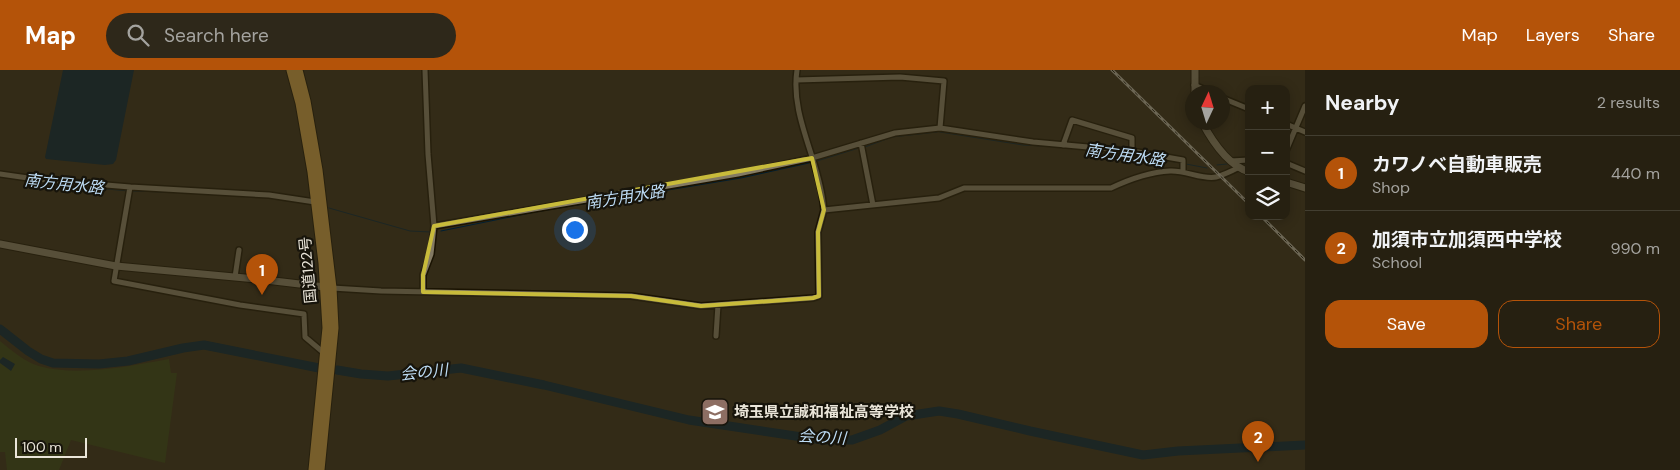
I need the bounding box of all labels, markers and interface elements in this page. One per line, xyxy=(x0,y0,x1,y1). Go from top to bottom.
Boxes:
search box xyxy=(106,13,456,58)
text: Map xyxy=(25,20,76,51)
icon: search xyxy=(124,21,152,49)
text: Search here xyxy=(164,23,269,48)
text: Map xyxy=(1462,23,1498,47)
text: Layers xyxy=(1526,23,1580,47)
text: Share xyxy=(1608,23,1655,47)
north arrow xyxy=(1185,85,1230,130)
map controls xyxy=(1245,85,1290,220)
button: + xyxy=(1245,85,1290,130)
text: Nearby xyxy=(1325,89,1399,117)
text: 2 results xyxy=(1597,92,1660,113)
button: − xyxy=(1245,130,1290,175)
water label: 南方用水路 xyxy=(1084,139,1168,171)
text: カワノベ自動車販売 xyxy=(1372,152,1542,177)
text: 1 xyxy=(1338,163,1344,184)
text: 440 m xyxy=(1611,163,1660,184)
water label: 南方用水路 xyxy=(23,169,107,199)
button: layers xyxy=(1245,175,1290,220)
text: Shop xyxy=(1372,177,1410,198)
water label: 南方用水路 xyxy=(584,180,668,214)
your location xyxy=(562,217,588,243)
text: 加須市立加須西中学校 xyxy=(1372,227,1562,252)
street label: 国道122号 xyxy=(295,236,321,304)
text: 2 xyxy=(1336,238,1346,259)
text: 990 m xyxy=(1610,238,1660,259)
text: School xyxy=(1372,252,1422,273)
pin: 1 xyxy=(246,254,278,295)
button: Save xyxy=(1325,300,1488,348)
button: Share xyxy=(1498,300,1660,348)
water label: 会の川 xyxy=(399,359,451,385)
school or university icon: 埼玉県立誠和福祉高等学校 xyxy=(700,397,730,427)
place label: 埼玉県立誠和福祉高等学校 xyxy=(734,402,914,422)
pin: 2 xyxy=(1242,421,1274,462)
water label: 会の川 xyxy=(797,425,849,449)
scale bar xyxy=(15,435,88,458)
text: 100 m xyxy=(22,438,62,456)

